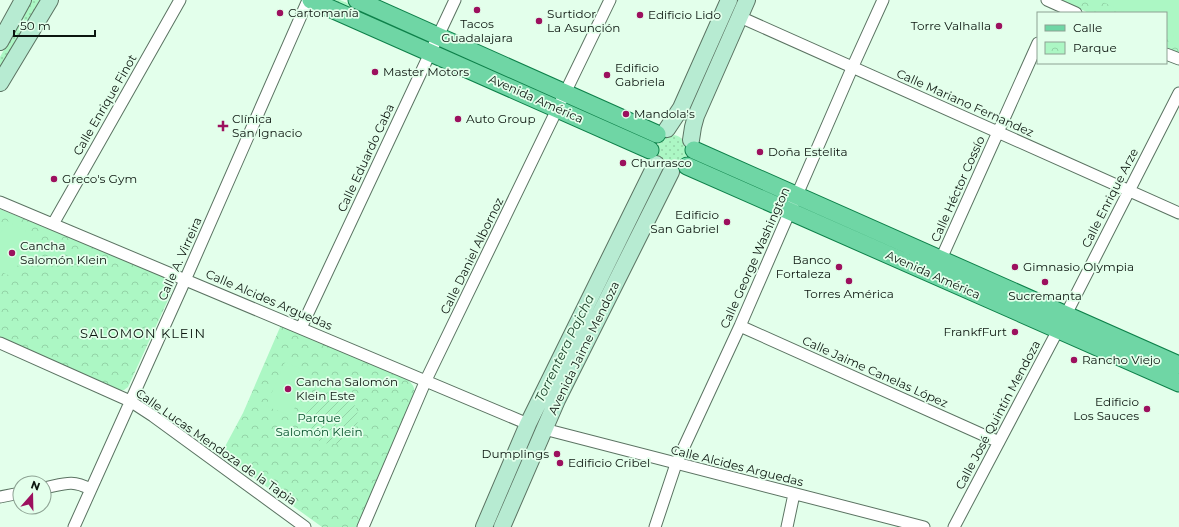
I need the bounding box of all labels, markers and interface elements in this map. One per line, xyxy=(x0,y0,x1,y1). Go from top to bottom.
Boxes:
place label: Cartomanía xyxy=(288,5,359,20)
marker: Tacos Guadalajara xyxy=(472,5,482,15)
place label: Surtidor La Asunción xyxy=(547,6,620,35)
place label: Edificio Lido xyxy=(648,7,721,22)
marker: Cartomanía xyxy=(275,8,285,18)
marker: Edificio Lido xyxy=(635,10,645,20)
scale bar xyxy=(14,12,95,38)
legend xyxy=(1037,12,1167,64)
place label: Tacos Guadalajara xyxy=(441,16,513,45)
marker: Surtidor La Asunción xyxy=(534,16,544,26)
text: 50 m xyxy=(20,18,51,33)
place label: Torre Valhalla xyxy=(911,18,991,33)
text: Calle xyxy=(1073,20,1102,35)
marker: Torre Valhalla xyxy=(994,21,1004,31)
text: Parque xyxy=(1073,40,1117,55)
street label: Calle Enrique Finot xyxy=(69,51,140,158)
place label: Edificio Gabriela xyxy=(615,60,665,89)
place label: Master Motors xyxy=(383,64,469,79)
street label: Calle Mariano Fernandez xyxy=(894,65,1036,140)
marker: Master Motors xyxy=(370,67,380,77)
marker: Edificio Gabriela xyxy=(602,70,612,80)
street label: Avenida América xyxy=(487,71,586,126)
street label: Calle Eduardo Caba xyxy=(334,101,397,214)
place label: Mandola's xyxy=(634,106,695,121)
marker: Mandola's xyxy=(621,109,631,119)
place label: Clínica San Ignacio xyxy=(232,111,302,140)
place label: Auto Group xyxy=(466,111,536,126)
marker: Auto Group xyxy=(453,114,463,124)
marker: Clínica San Ignacio xyxy=(217,120,229,132)
street label: Calle Héctor Cossío xyxy=(927,133,988,244)
place label: Doña Estelita xyxy=(768,144,848,159)
street label: Calle Enrique Arze xyxy=(1078,145,1141,250)
marker: Doña Estelita xyxy=(755,147,765,157)
place label: Churrasco xyxy=(631,155,692,170)
marker: Churrasco xyxy=(618,158,628,168)
place label: Greco's Gym xyxy=(62,171,137,186)
marker: Greco's Gym xyxy=(49,174,59,184)
street label: Calle George Washington xyxy=(717,185,793,331)
street label: Calle Daniel Albornoz xyxy=(437,195,506,317)
place label: Edificio San Gabriel xyxy=(650,207,719,236)
street label: Calle A. Virreira xyxy=(154,215,205,303)
marker: Edificio San Gabriel xyxy=(722,217,732,227)
place label: Cancha Salomón Klein xyxy=(20,238,107,267)
street label: Avenida América xyxy=(884,247,983,302)
marker: Cancha Salomón Klein xyxy=(7,248,17,258)
place label: Banco Fortaleza xyxy=(776,252,831,281)
place label: Gimnasio Olympia xyxy=(1023,259,1134,274)
marker: Banco Fortaleza xyxy=(834,262,844,272)
marker: Gimnasio Olympia xyxy=(1010,262,1020,272)
street label: Calle Alcides Arguedas xyxy=(204,266,335,333)
marker: Torres América xyxy=(844,276,854,286)
marker: Sucremanta xyxy=(1040,277,1050,287)
street label: Avenida Jaime Mendoza xyxy=(545,279,622,417)
place label: Torres América xyxy=(804,286,894,301)
place label: Sucremanta xyxy=(1008,288,1082,303)
water label: Torrentera Pajcha xyxy=(531,291,597,405)
place label: FrankfFurt xyxy=(943,324,1007,339)
district label: SALOMON KLEIN xyxy=(80,325,206,341)
marker: FrankfFurt xyxy=(1010,327,1020,337)
street label: Calle Jaime Canelas López xyxy=(800,333,950,411)
street label: Calle José Quintín Mendoza xyxy=(952,338,1043,492)
place label: Rancho Viejo xyxy=(1082,352,1161,367)
marker: Rancho Viejo xyxy=(1069,355,1079,365)
place label: Cancha Salomón Klein Este xyxy=(296,374,398,403)
marker: Cancha Salomón Klein Este xyxy=(283,384,293,394)
street label: Calle Lucas Mendoza de la Tapia xyxy=(133,385,300,508)
place label: Edificio Los Sauces xyxy=(1073,394,1139,423)
marker: Edificio Los Sauces xyxy=(1142,404,1152,414)
park label: Parque Salomón Klein xyxy=(275,410,363,439)
street label: Calle Alcides Arguedas xyxy=(669,442,805,489)
place label: Dumplings xyxy=(482,446,549,461)
marker: Dumplings xyxy=(552,449,562,459)
place label: Edificio Cribel xyxy=(568,455,650,470)
marker: Edificio Cribel xyxy=(555,458,565,468)
north arrow xyxy=(12,475,52,515)
text: N xyxy=(29,478,42,494)

